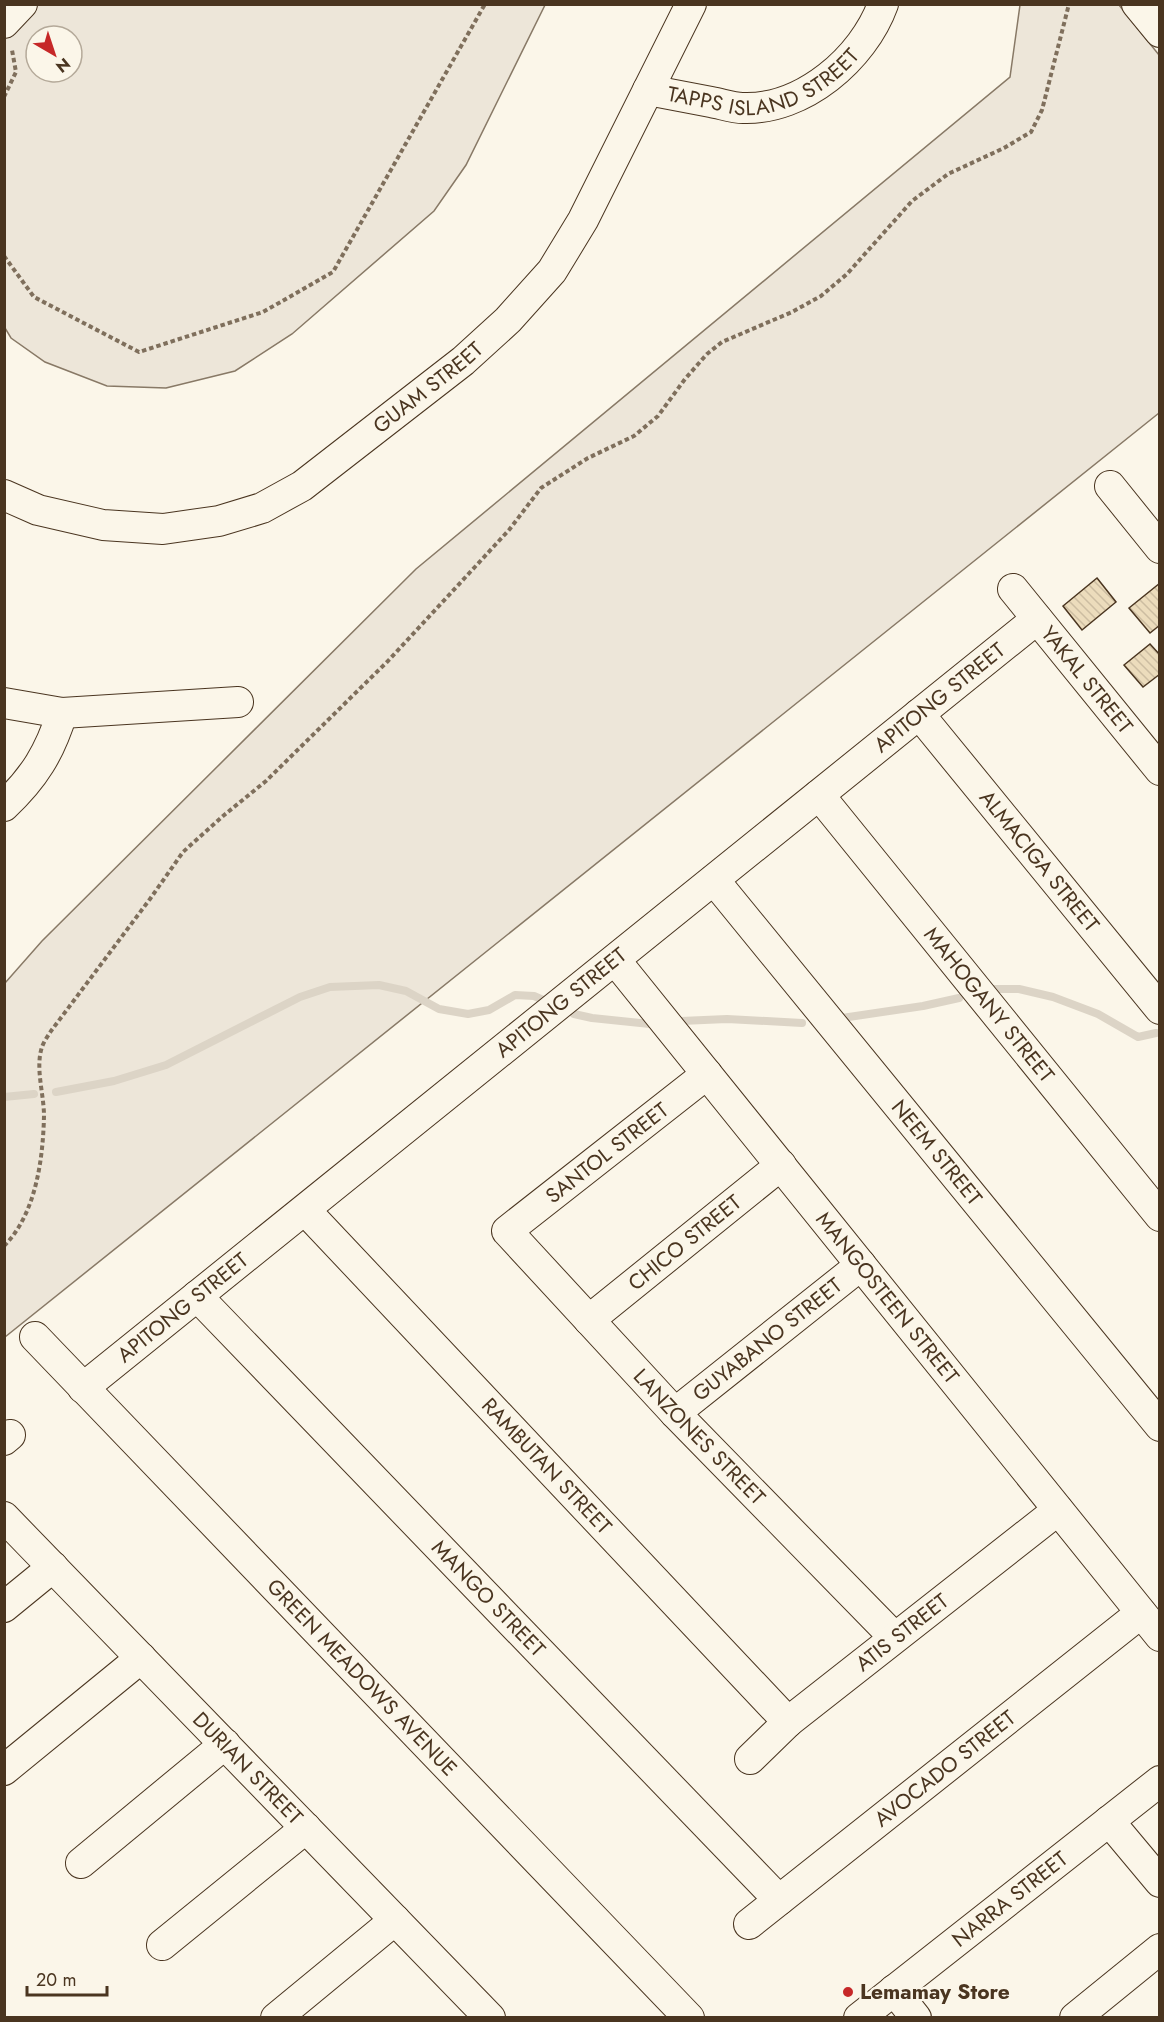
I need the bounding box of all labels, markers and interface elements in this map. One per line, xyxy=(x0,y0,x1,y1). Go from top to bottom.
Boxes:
north arrow xyxy=(24,24,84,84)
street label: TAPPS ISLAND STREET xyxy=(665,42,866,123)
text: N xyxy=(51,52,75,78)
street label: GUAM STREET xyxy=(367,335,490,440)
street label: YAKAL STREET xyxy=(1034,620,1140,740)
street label: APITONG STREET xyxy=(867,635,1012,760)
street label: ALMACIGA STREET xyxy=(972,784,1106,939)
street label: MAHOGANY STREET xyxy=(917,921,1061,1089)
street label: APITONG STREET xyxy=(489,940,633,1065)
street label: NEEM STREET xyxy=(884,1093,989,1212)
street label: SANTOL STREET xyxy=(539,1095,675,1211)
street label: CHICO STREET xyxy=(622,1188,748,1298)
street label: MANGOSTEEN STREET xyxy=(809,1206,966,1390)
street label: APITONG STREET xyxy=(111,1245,255,1370)
street label: GUYABANO STREET xyxy=(686,1271,849,1408)
street label: LANZONES STREET xyxy=(626,1362,772,1512)
street label: RAMBUTAN STREET xyxy=(475,1391,619,1541)
street label: MANGO STREET xyxy=(425,1533,552,1664)
street label: GREEN MEADOWS AVENUE xyxy=(260,1572,464,1783)
street label: ATIS STREET xyxy=(849,1586,955,1679)
street label: AVOCADO STREET xyxy=(868,1703,1022,1834)
street label: DURIAN STREET xyxy=(186,1705,310,1832)
street label: NARRA STREET xyxy=(946,1844,1074,1954)
scale bar xyxy=(27,1959,106,1997)
text: 20 m xyxy=(36,1967,76,1993)
place label: Lemamay Store xyxy=(860,1977,1010,2007)
marker: Lemamay Store xyxy=(841,1985,855,1999)

